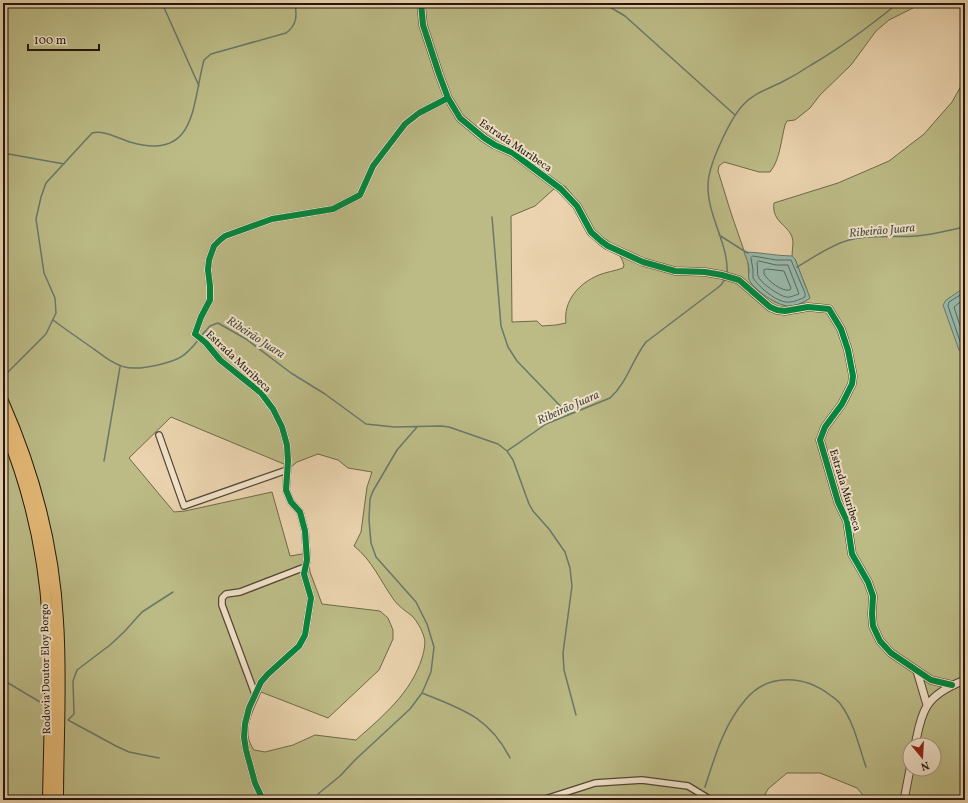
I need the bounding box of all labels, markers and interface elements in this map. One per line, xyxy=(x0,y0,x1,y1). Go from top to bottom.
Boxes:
scale bar xyxy=(28,26,99,52)
text: 100 m xyxy=(34,33,67,49)
street label: Estrada Muribeca xyxy=(476,116,555,176)
water label: Ribeirão Juara xyxy=(848,220,916,242)
water label: Ribeirão Juara xyxy=(223,313,288,363)
street label: Estrada Muribeca xyxy=(202,328,275,397)
water label: Ribeirão Juara xyxy=(535,387,602,429)
street label: Estrada Muribeca xyxy=(825,448,864,534)
street label: Rodovia Doutor Eloy Borgo xyxy=(38,603,55,734)
north arrow xyxy=(902,737,942,777)
text: N xyxy=(919,757,931,773)

